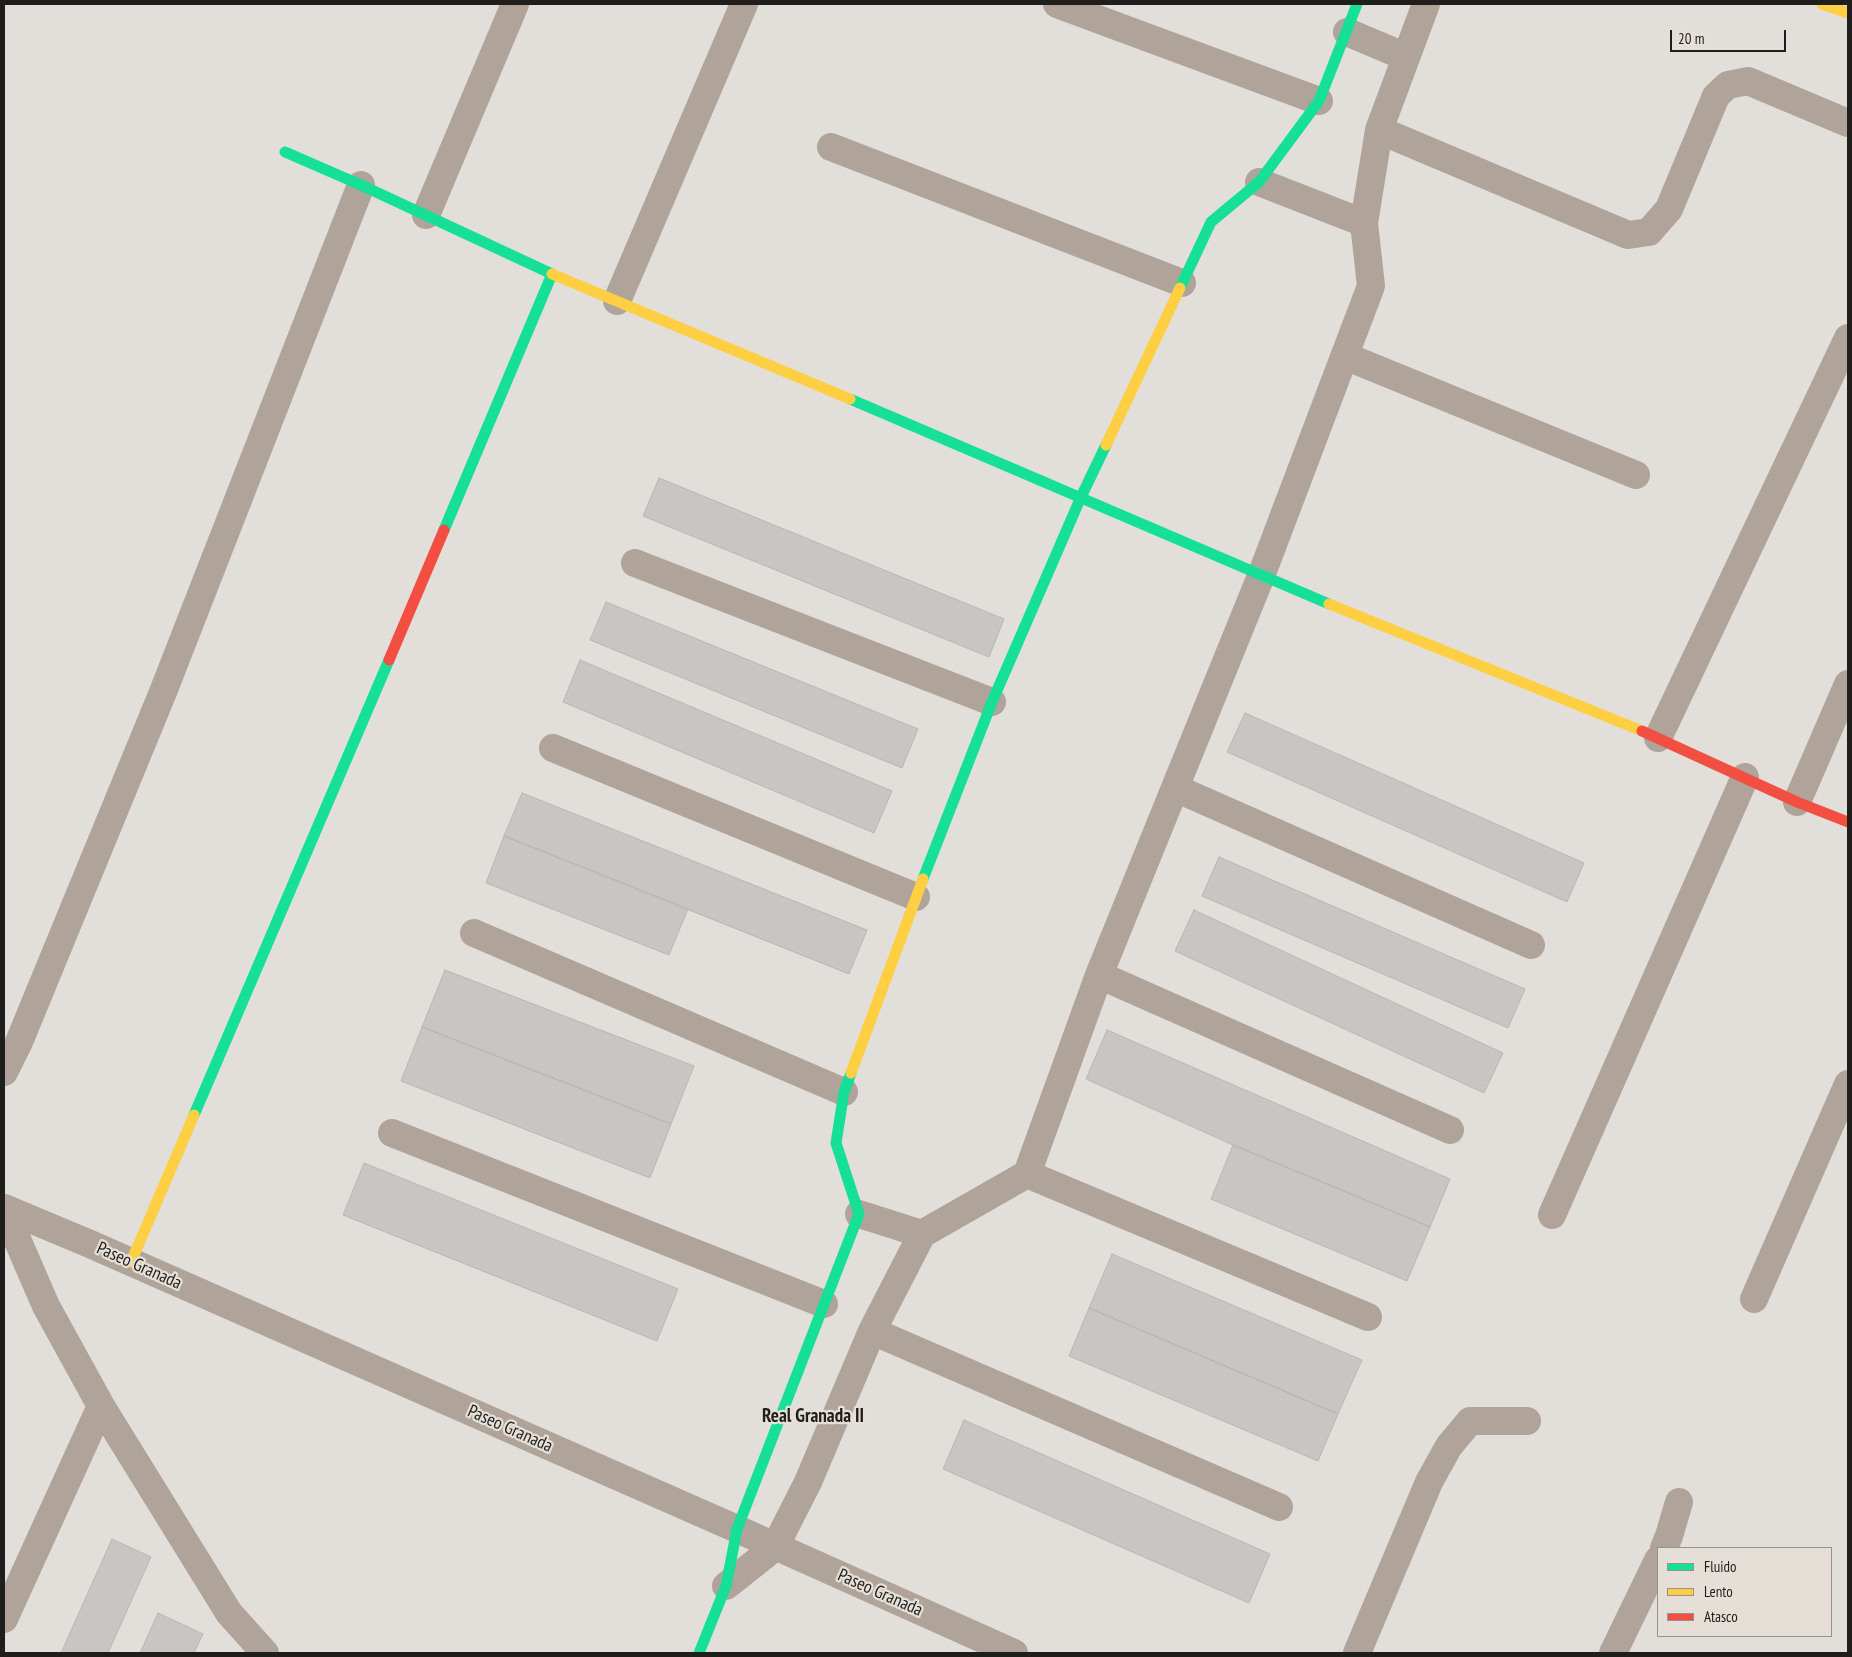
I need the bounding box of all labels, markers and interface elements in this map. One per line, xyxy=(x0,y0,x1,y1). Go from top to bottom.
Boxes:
scale bar xyxy=(1672,20,1788,52)
text: 20 m xyxy=(1678,29,1704,48)
street label: Paseo Granada xyxy=(93,1238,185,1294)
street label: Paseo Granada xyxy=(464,1401,556,1457)
district label: Real Granada II xyxy=(762,1406,864,1428)
legend xyxy=(1657,1547,1832,1637)
text: Fluido xyxy=(1704,1557,1736,1576)
street label: Paseo Granada xyxy=(834,1565,926,1621)
text: Lento xyxy=(1704,1582,1733,1601)
text: Atasco xyxy=(1704,1607,1738,1626)

